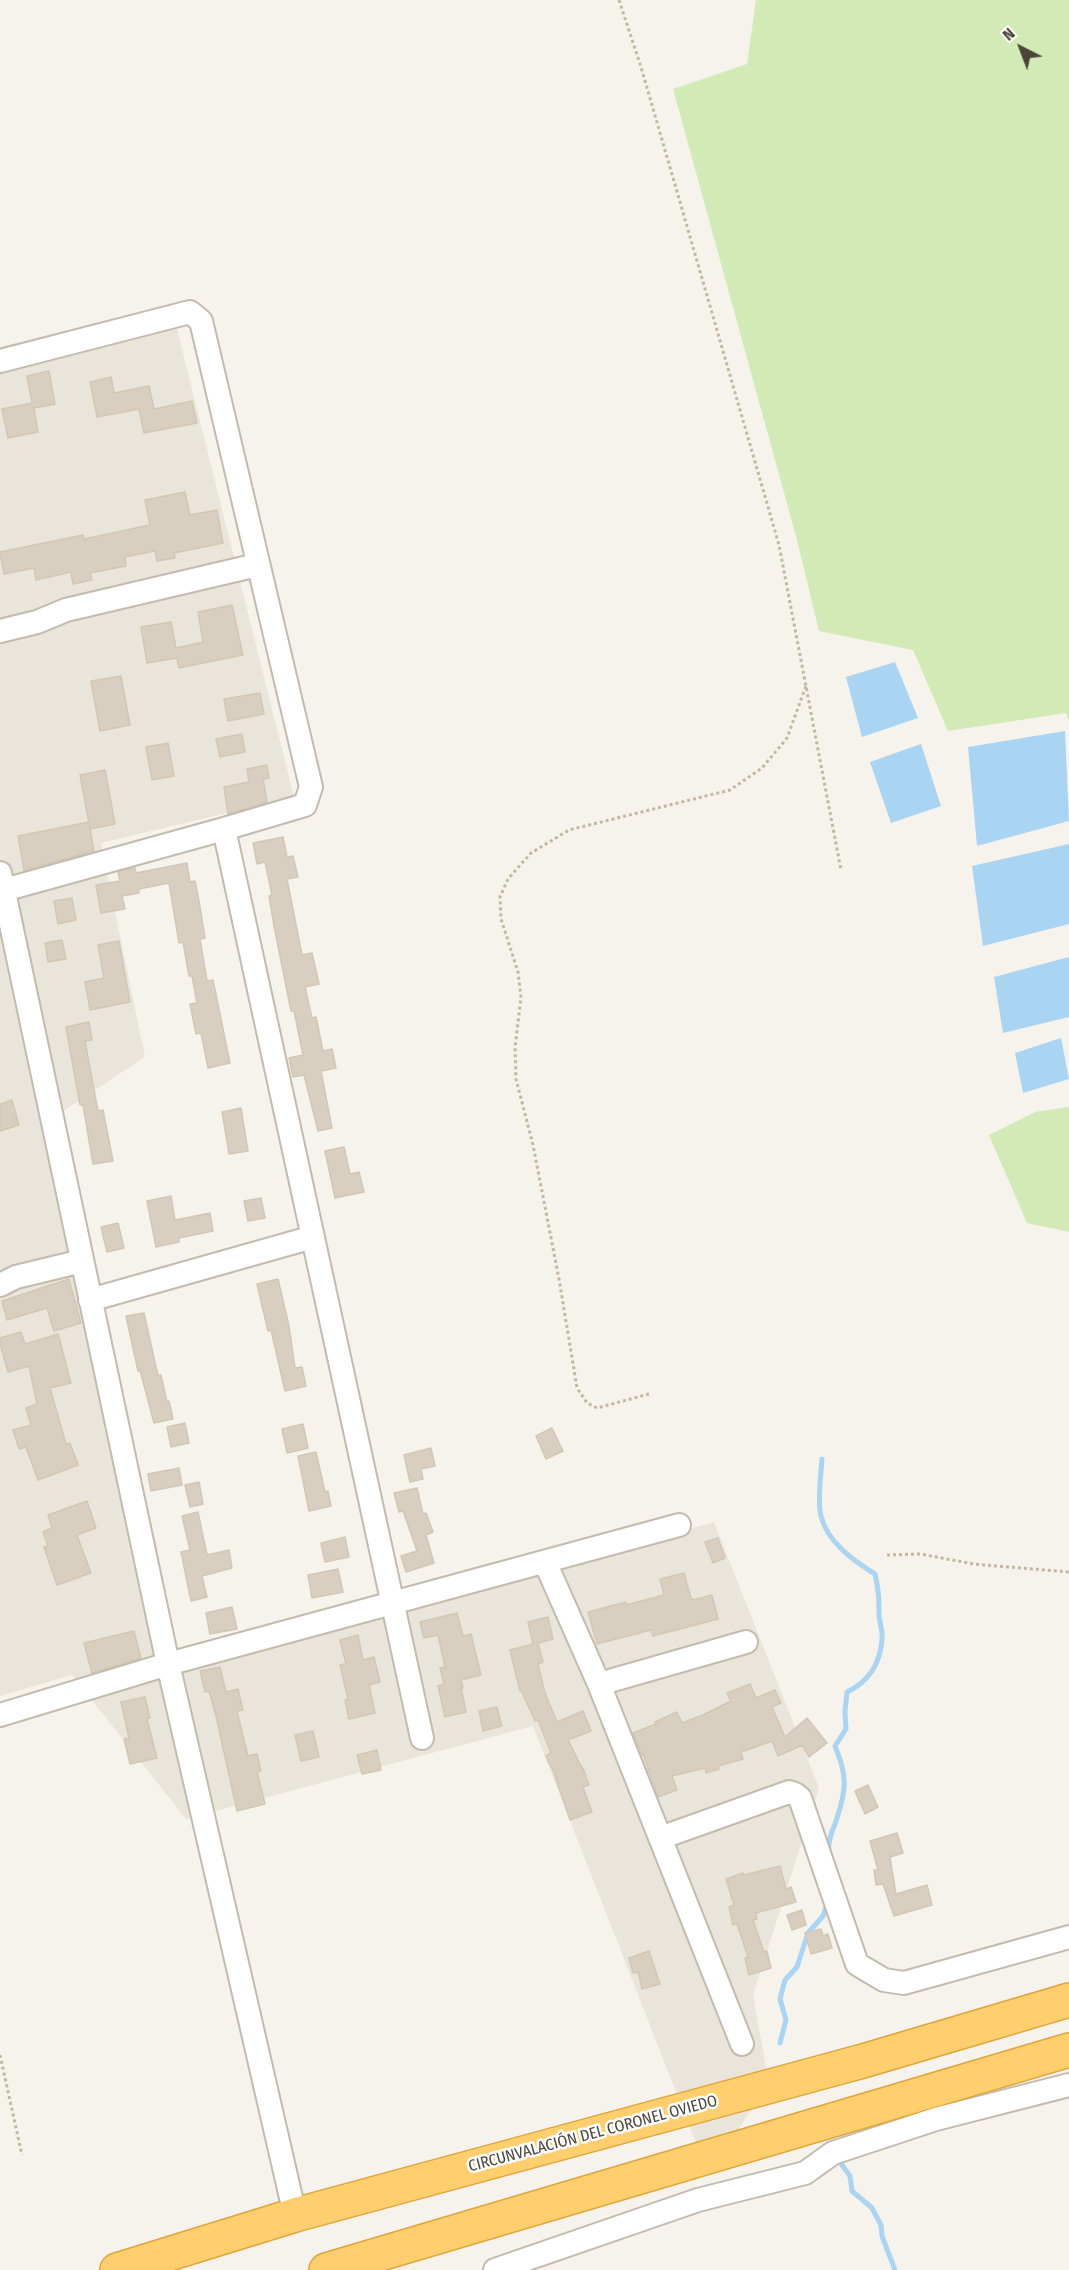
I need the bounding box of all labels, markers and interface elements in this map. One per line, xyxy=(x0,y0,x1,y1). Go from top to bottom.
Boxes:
north arrow xyxy=(991,18,1051,78)
text: N xyxy=(999,24,1019,45)
street label: CIRCUNVALACIÓN DEL CORONEL OVIEDO xyxy=(466,2091,720,2177)

